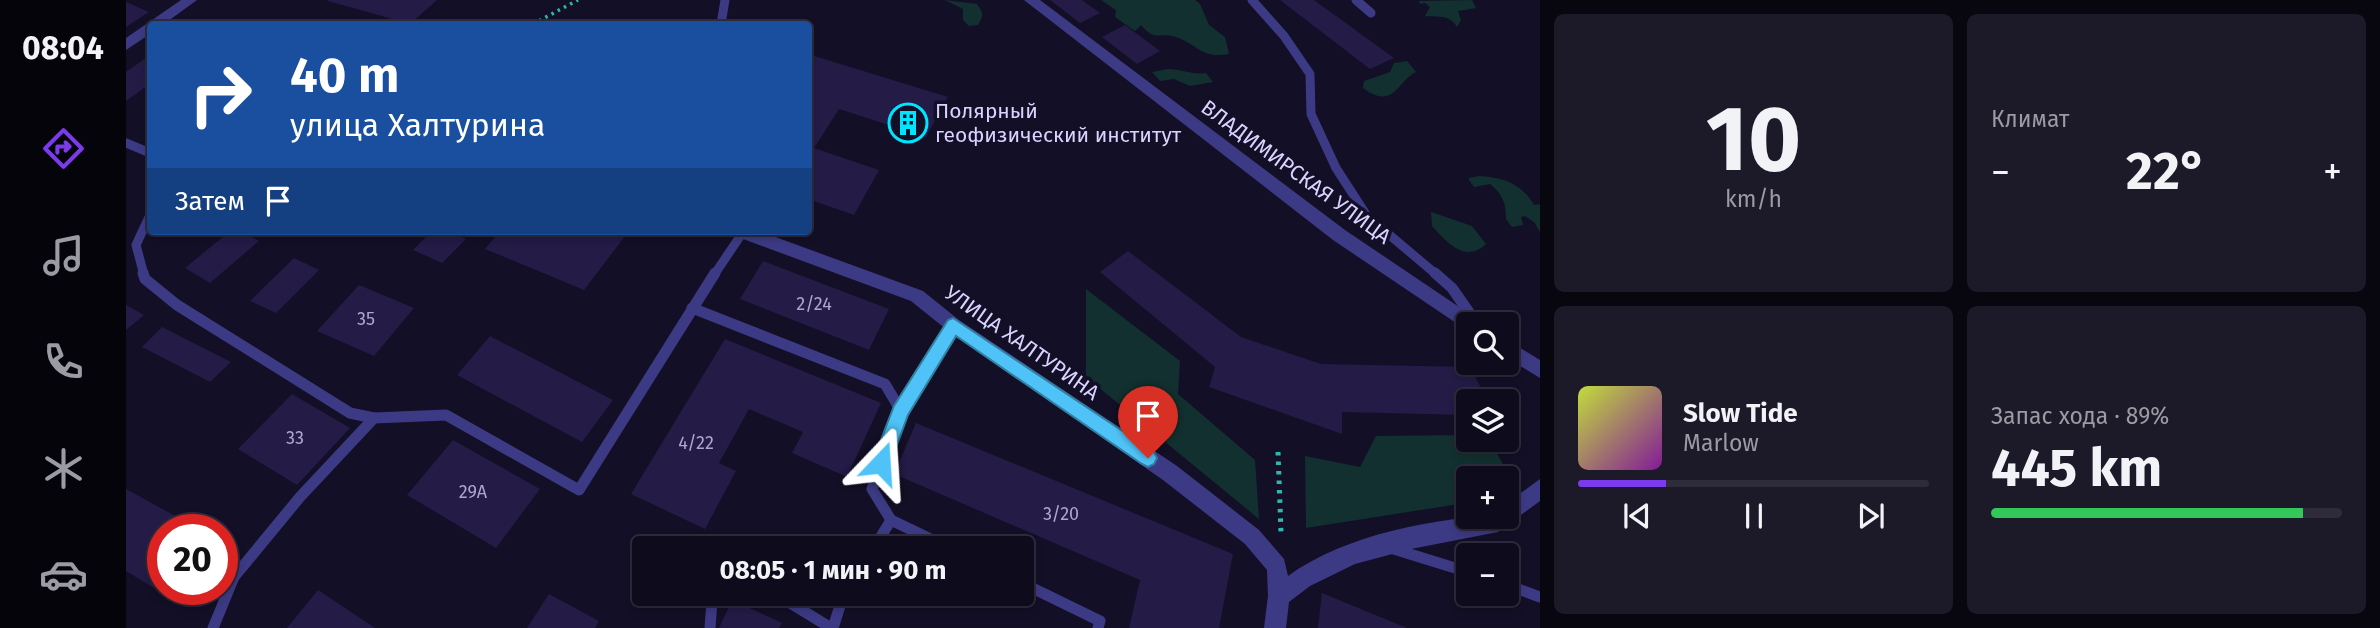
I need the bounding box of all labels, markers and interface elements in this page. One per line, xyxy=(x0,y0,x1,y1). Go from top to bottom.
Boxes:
text: 08:04 xyxy=(22,29,104,67)
text: 40 m xyxy=(290,46,399,105)
icon: right xyxy=(175,49,266,140)
text: 10 xyxy=(1706,85,1801,194)
street label: ВЛАДИМИРСКАЯ УЛИЦА xyxy=(1196,94,1396,250)
place label: Полярный геофизический институт xyxy=(935,98,1182,148)
building icon: Полярный геофизический институт xyxy=(887,102,929,144)
text: Климат xyxy=(1991,105,2069,133)
text: улица Халтурина xyxy=(290,106,545,144)
icon: directions xyxy=(39,124,88,173)
text: 22° xyxy=(2126,140,2207,203)
text: − xyxy=(1991,149,2010,195)
text: + xyxy=(2323,149,2342,195)
icon: arrive xyxy=(259,182,297,220)
text: km/h xyxy=(1725,185,1782,213)
text: Затем xyxy=(175,186,245,217)
icon: music xyxy=(39,231,88,280)
street label: УЛИЦА ХАЛТУРИНА xyxy=(940,280,1104,406)
house number: 2/24 xyxy=(796,293,832,315)
house number: 35 xyxy=(357,308,375,330)
map controls xyxy=(1456,312,1519,606)
button: search xyxy=(1456,312,1519,375)
icon: phone xyxy=(39,337,88,386)
pin xyxy=(1118,386,1178,458)
button: layers xyxy=(1456,389,1519,452)
icon: arrive xyxy=(1129,397,1167,435)
text: Slow Tide xyxy=(1683,398,1798,429)
text: Запас хода · 89% xyxy=(1991,402,2169,430)
position arrow xyxy=(844,426,918,500)
house number: 33 xyxy=(286,427,304,449)
text: Marlow xyxy=(1683,429,1759,457)
house number: 4/22 xyxy=(678,432,714,454)
text: 445 km xyxy=(1991,437,2162,500)
icon: climate xyxy=(39,444,88,493)
button: + xyxy=(1456,466,1519,529)
house number: 29А xyxy=(459,481,488,503)
icon: previous xyxy=(1618,497,1656,535)
icon: pause xyxy=(1735,497,1773,535)
icon: next xyxy=(1852,497,1890,535)
house number: 3/20 xyxy=(1043,503,1079,525)
speed limit sign: 20 xyxy=(147,514,238,605)
button: − xyxy=(1456,543,1519,606)
icon: car xyxy=(39,550,88,599)
text: 08:05 · 1 мин · 90 m xyxy=(719,555,947,586)

